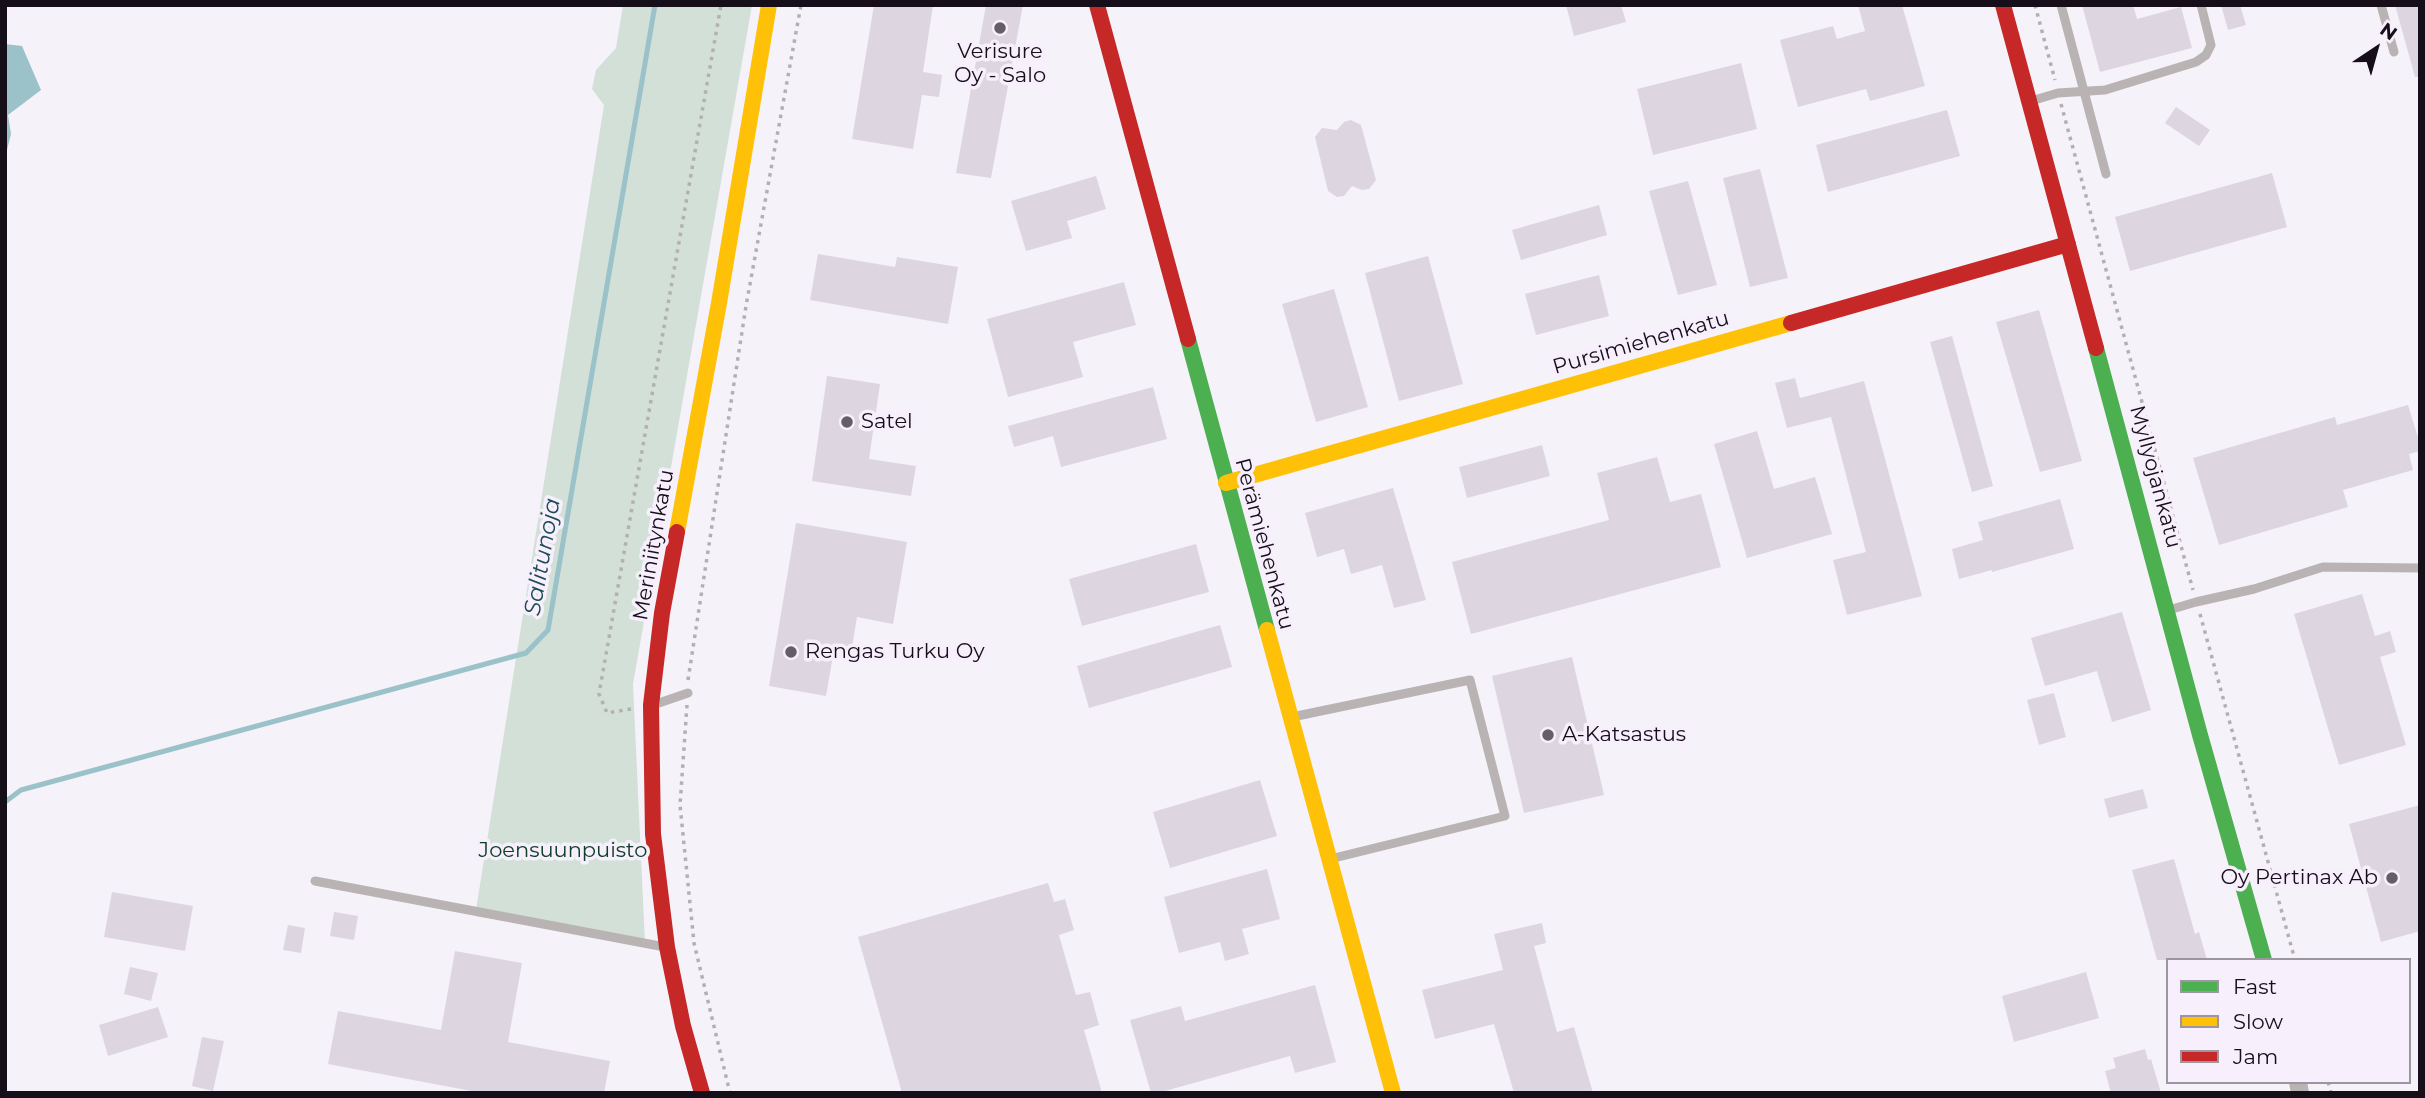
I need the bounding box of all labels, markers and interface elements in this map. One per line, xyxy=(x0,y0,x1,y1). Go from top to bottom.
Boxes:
north arrow xyxy=(2341,14,2411,84)
text: N xyxy=(2376,18,2402,45)
marker: Verisure Oy - Salo xyxy=(992,20,1008,36)
place label: Verisure Oy - Salo xyxy=(954,39,1046,89)
street label: Pursimiehenkatu xyxy=(1550,306,1732,380)
street label: Myllyojankatu xyxy=(2124,403,2186,551)
place label: Satel xyxy=(861,409,913,435)
marker: Satel xyxy=(839,414,855,430)
street label: Perämiehenkatu xyxy=(1229,455,1299,633)
street label: Meriniitynkatu xyxy=(628,468,680,622)
water label: Salitunoja xyxy=(519,496,567,618)
place label: Rengas Turku Oy xyxy=(805,639,985,665)
marker: Rengas Turku Oy xyxy=(783,644,799,660)
place label: A-Katsastus xyxy=(1562,722,1686,748)
marker: A-Katsastus xyxy=(1540,727,1556,743)
park label: Joensuunpuisto xyxy=(479,838,647,864)
place label: Oy Pertinax Ab xyxy=(2220,865,2378,891)
marker: Oy Pertinax Ab xyxy=(2384,870,2400,886)
legend xyxy=(2166,958,2411,1084)
text: Fast xyxy=(2233,974,2277,999)
text: Slow xyxy=(2233,1009,2283,1034)
text: Jam xyxy=(2233,1044,2278,1069)

